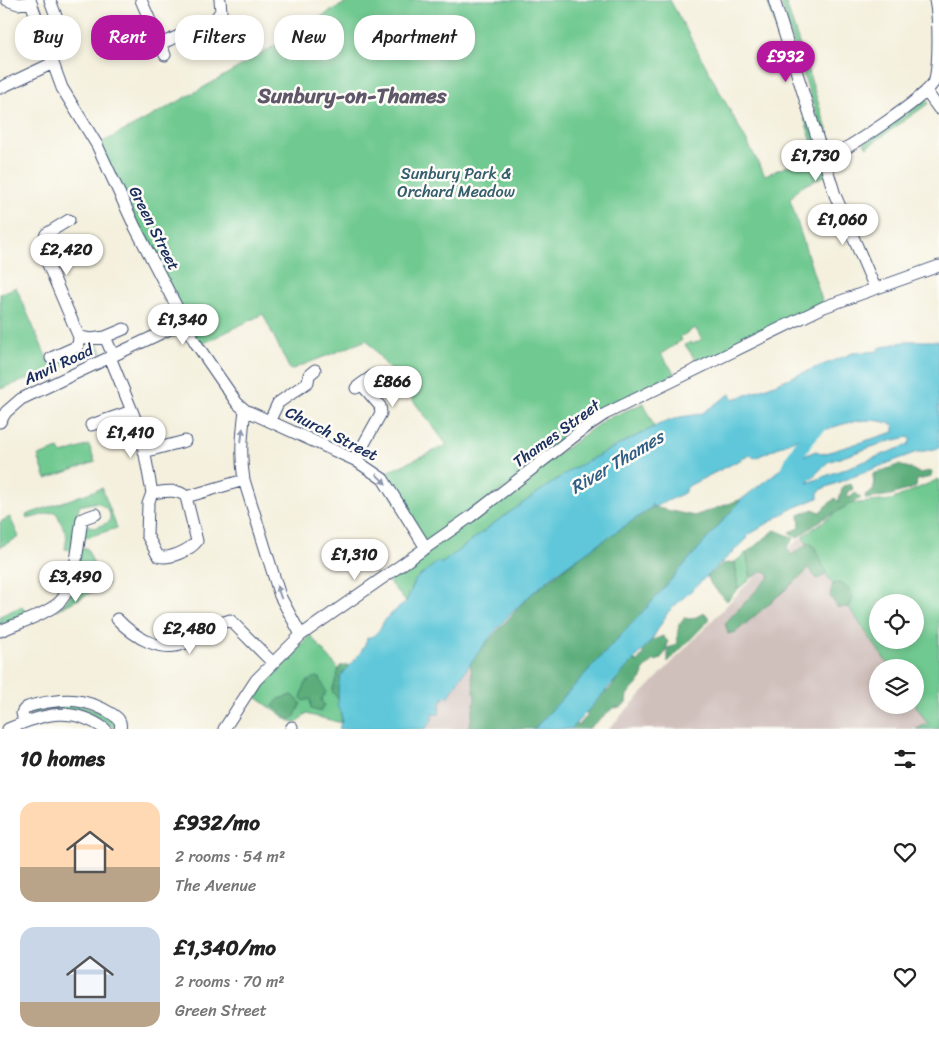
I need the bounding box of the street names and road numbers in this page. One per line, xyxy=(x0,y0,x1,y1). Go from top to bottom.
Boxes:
street label: Green Street xyxy=(121,181,188,276)
street label: Anvil Road xyxy=(18,335,99,394)
street label: Thames Street xyxy=(506,391,607,475)
street label: Church Street xyxy=(280,398,383,469)

